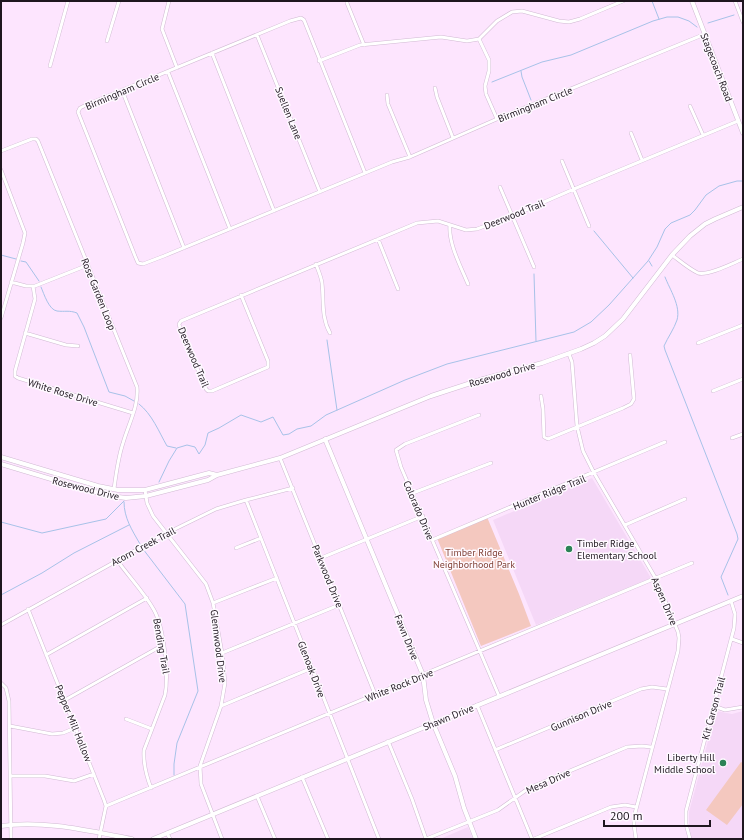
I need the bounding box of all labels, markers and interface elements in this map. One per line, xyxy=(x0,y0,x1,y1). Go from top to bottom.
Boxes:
street label: Stagecoach Road xyxy=(697,31,736,103)
street label: Birmingham Circle xyxy=(83,70,161,113)
street label: Birmingham Circle xyxy=(496,84,574,125)
street label: Suellen Lane xyxy=(272,85,305,141)
street label: Deerwood Trail xyxy=(482,196,546,233)
street label: Rose Garden Loop xyxy=(78,256,119,332)
street label: Deerwood Trail xyxy=(175,325,212,389)
street label: Rosewood Drive xyxy=(467,359,537,390)
street label: White Rose Drive xyxy=(26,376,100,409)
street label: Hunter Ridge Trail xyxy=(511,472,588,513)
street label: Rosewood Drive xyxy=(51,474,121,503)
street label: Colorado Drive xyxy=(400,479,437,542)
street label: Acorn Creek Trail xyxy=(109,524,178,569)
place label: Timber Ridge Elementary School xyxy=(577,537,657,562)
street label: Parkwood Drive xyxy=(309,543,346,610)
marker: Timber Ridge Elementary School xyxy=(564,544,574,554)
park label: Timber Ridge Neighborhood Park xyxy=(433,546,515,571)
street label: Aspen Drive xyxy=(649,575,681,627)
street label: Glennwood Drive xyxy=(208,609,229,683)
street label: Fawn Drive xyxy=(392,612,422,662)
street label: Bending Trail xyxy=(150,617,173,675)
street label: Glenoak Drive xyxy=(295,639,328,699)
street label: White Rock Drive xyxy=(363,666,435,705)
street label: Kit Carson Trail xyxy=(699,675,728,741)
street label: Pepper Mill Hollow xyxy=(52,683,95,764)
street label: Gunnison Drive xyxy=(549,697,614,734)
street label: Shawn Drive xyxy=(421,701,475,734)
place label: Liberty Hill Middle School xyxy=(654,751,715,776)
marker: Liberty Hill Middle School xyxy=(718,758,728,768)
street label: Mesa Drive xyxy=(524,766,572,797)
scale bar xyxy=(604,802,710,828)
text: 200 m xyxy=(610,808,643,823)

